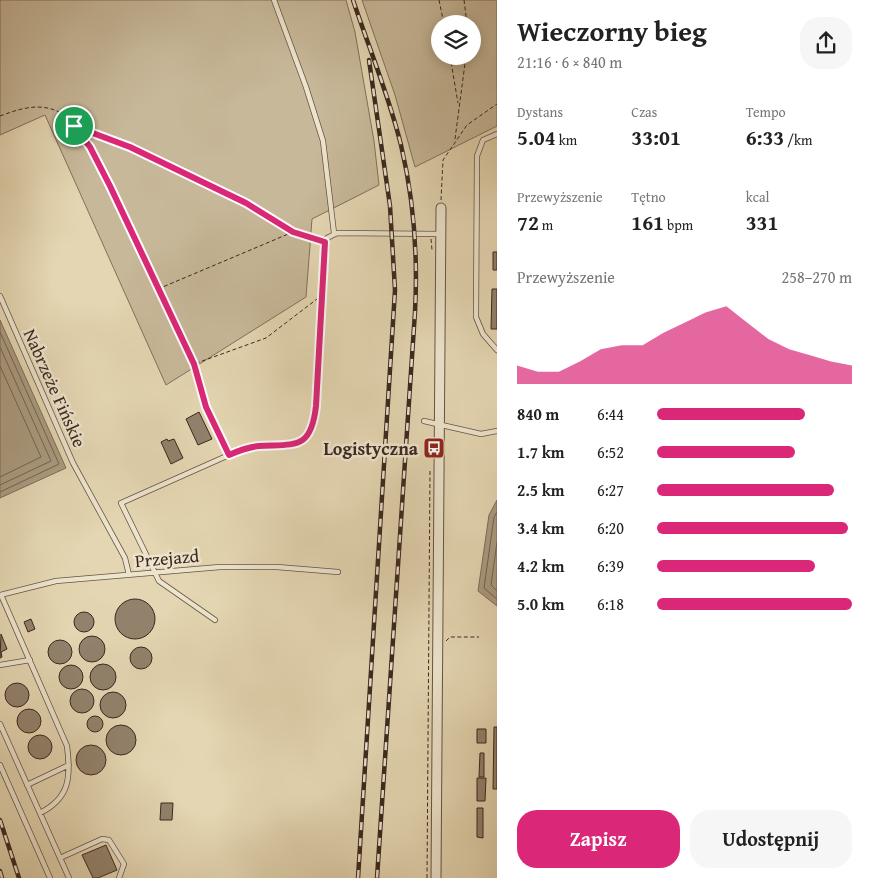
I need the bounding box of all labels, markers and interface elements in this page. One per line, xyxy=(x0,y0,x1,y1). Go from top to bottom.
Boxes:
text: Wieczorny bieg xyxy=(517,10,707,51)
map controls xyxy=(431,15,481,65)
button: layers xyxy=(431,15,481,65)
button: share xyxy=(800,17,852,69)
text: 21:16 · 6 × 840 m xyxy=(517,50,622,74)
text: Dystans xyxy=(517,102,563,122)
text: Czas xyxy=(631,102,657,122)
text: Tempo xyxy=(746,102,786,122)
pin xyxy=(53,105,95,147)
icon: arrive xyxy=(60,112,88,140)
text: 5.04 xyxy=(517,122,556,153)
text: 33:01 xyxy=(631,122,681,153)
text: 6:33 xyxy=(746,122,784,153)
text: km xyxy=(556,130,577,150)
text: /km xyxy=(784,130,812,150)
text: Przewyższenie xyxy=(517,187,603,207)
text: Tętno xyxy=(631,187,666,207)
text: kcal xyxy=(746,187,770,207)
text: 72 xyxy=(517,207,539,238)
text: 161 xyxy=(631,207,664,238)
text: 331 xyxy=(746,207,778,238)
text: m xyxy=(539,215,553,235)
text: bpm xyxy=(664,215,693,235)
text: Przewyższenie xyxy=(517,265,615,289)
text: 258–270 m xyxy=(782,265,852,289)
street label: Nabrzeże Fińskie xyxy=(17,324,93,452)
text: 840 m xyxy=(517,402,559,426)
text: 6:44 xyxy=(597,402,624,426)
place label: Logistyczna xyxy=(323,435,419,462)
bus stop icon: Logistyczna xyxy=(422,436,446,460)
text: 1.7 km xyxy=(517,440,564,464)
text: 6:52 xyxy=(597,440,624,464)
text: 2.5 km xyxy=(517,478,564,502)
text: 6:27 xyxy=(597,478,624,502)
text: 3.4 km xyxy=(517,516,564,540)
text: 6:20 xyxy=(597,516,624,540)
street label: Przejazd xyxy=(134,542,201,574)
text: 4.2 km xyxy=(517,554,564,578)
text: 6:39 xyxy=(597,554,624,578)
text: 5.0 km xyxy=(517,592,564,616)
text: 6:18 xyxy=(597,592,624,616)
button: Zapisz xyxy=(517,810,680,868)
button: Udostępnij xyxy=(690,810,852,868)

